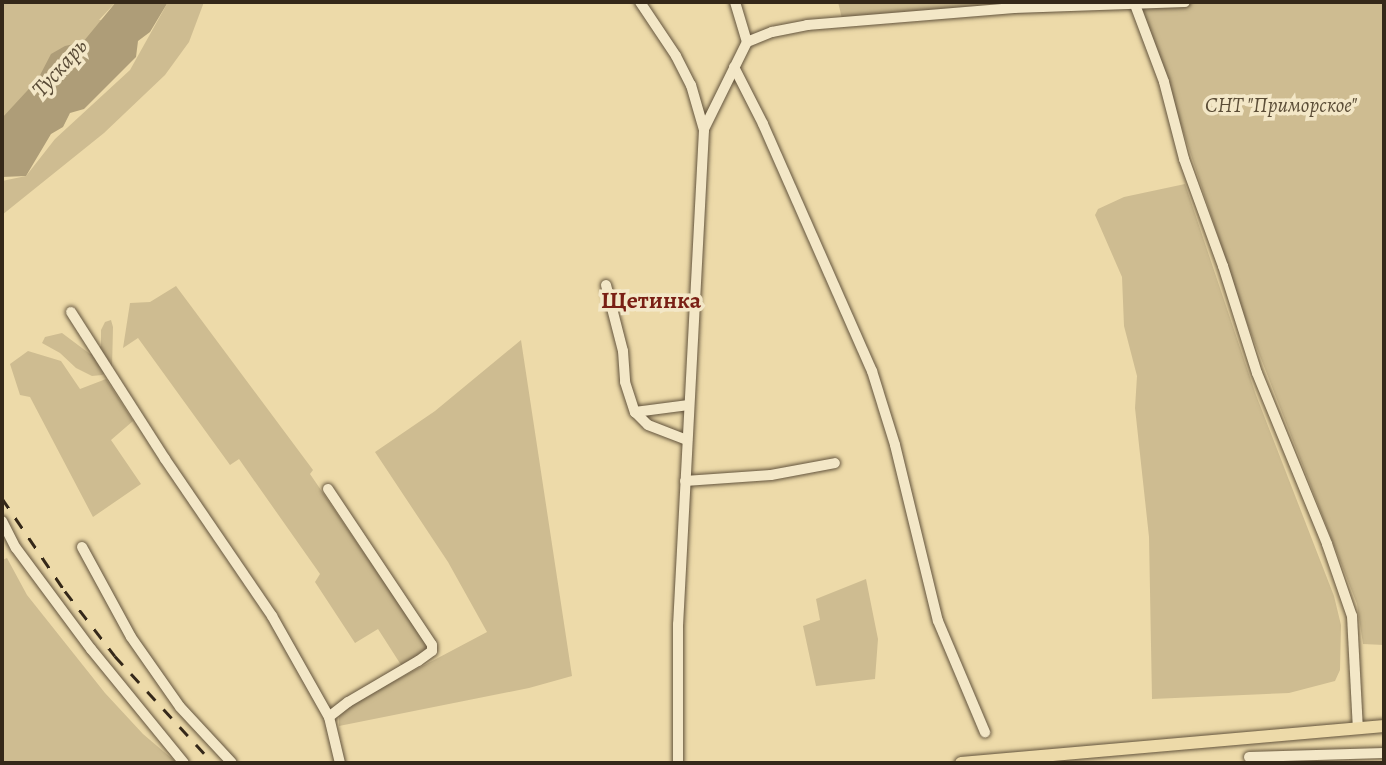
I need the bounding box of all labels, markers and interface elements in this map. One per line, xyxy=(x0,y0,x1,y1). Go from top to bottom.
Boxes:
water label: Тускарь xyxy=(27,33,93,103)
park label: СНТ "Приморское" xyxy=(1205,92,1357,118)
district label: Щетинка xyxy=(601,287,701,315)

